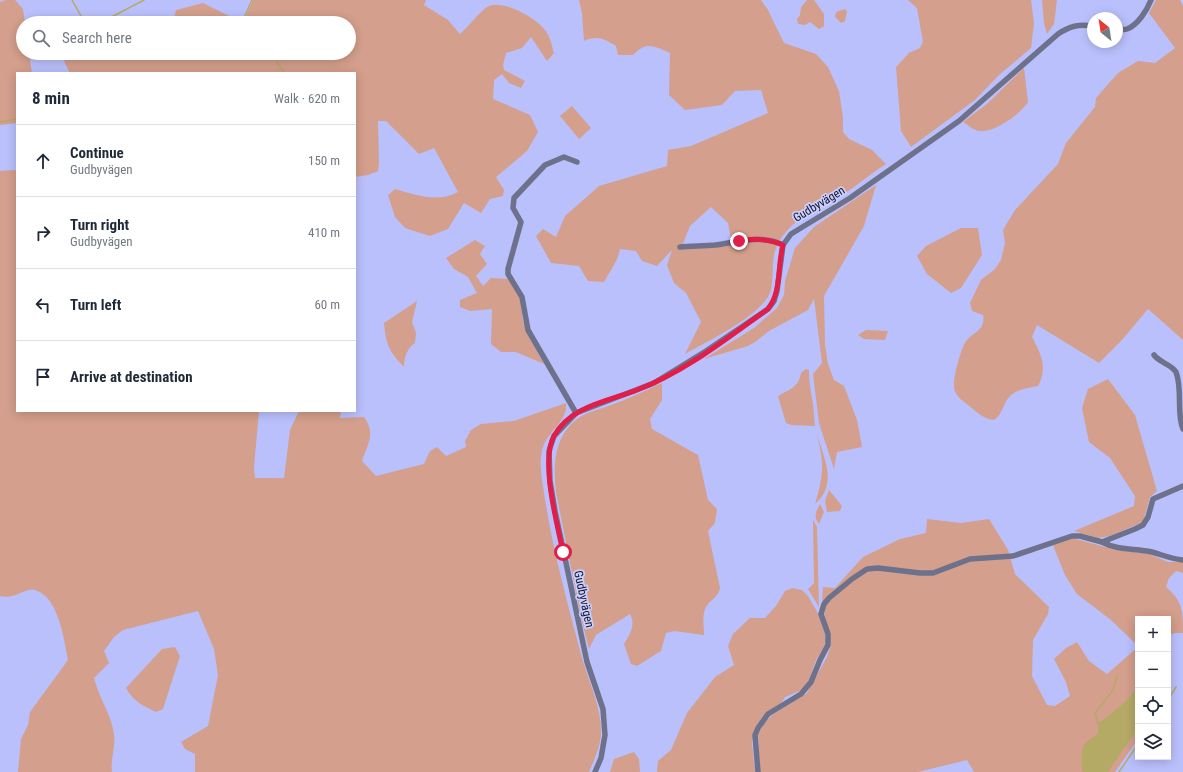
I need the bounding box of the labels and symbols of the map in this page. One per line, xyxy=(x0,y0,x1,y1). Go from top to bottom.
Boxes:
north arrow xyxy=(1087,12,1123,48)
street label: Gudbyvägen xyxy=(791,183,848,225)
route end xyxy=(730,232,748,250)
route start xyxy=(554,543,572,561)
street label: Gudbyvägen xyxy=(571,569,597,629)

